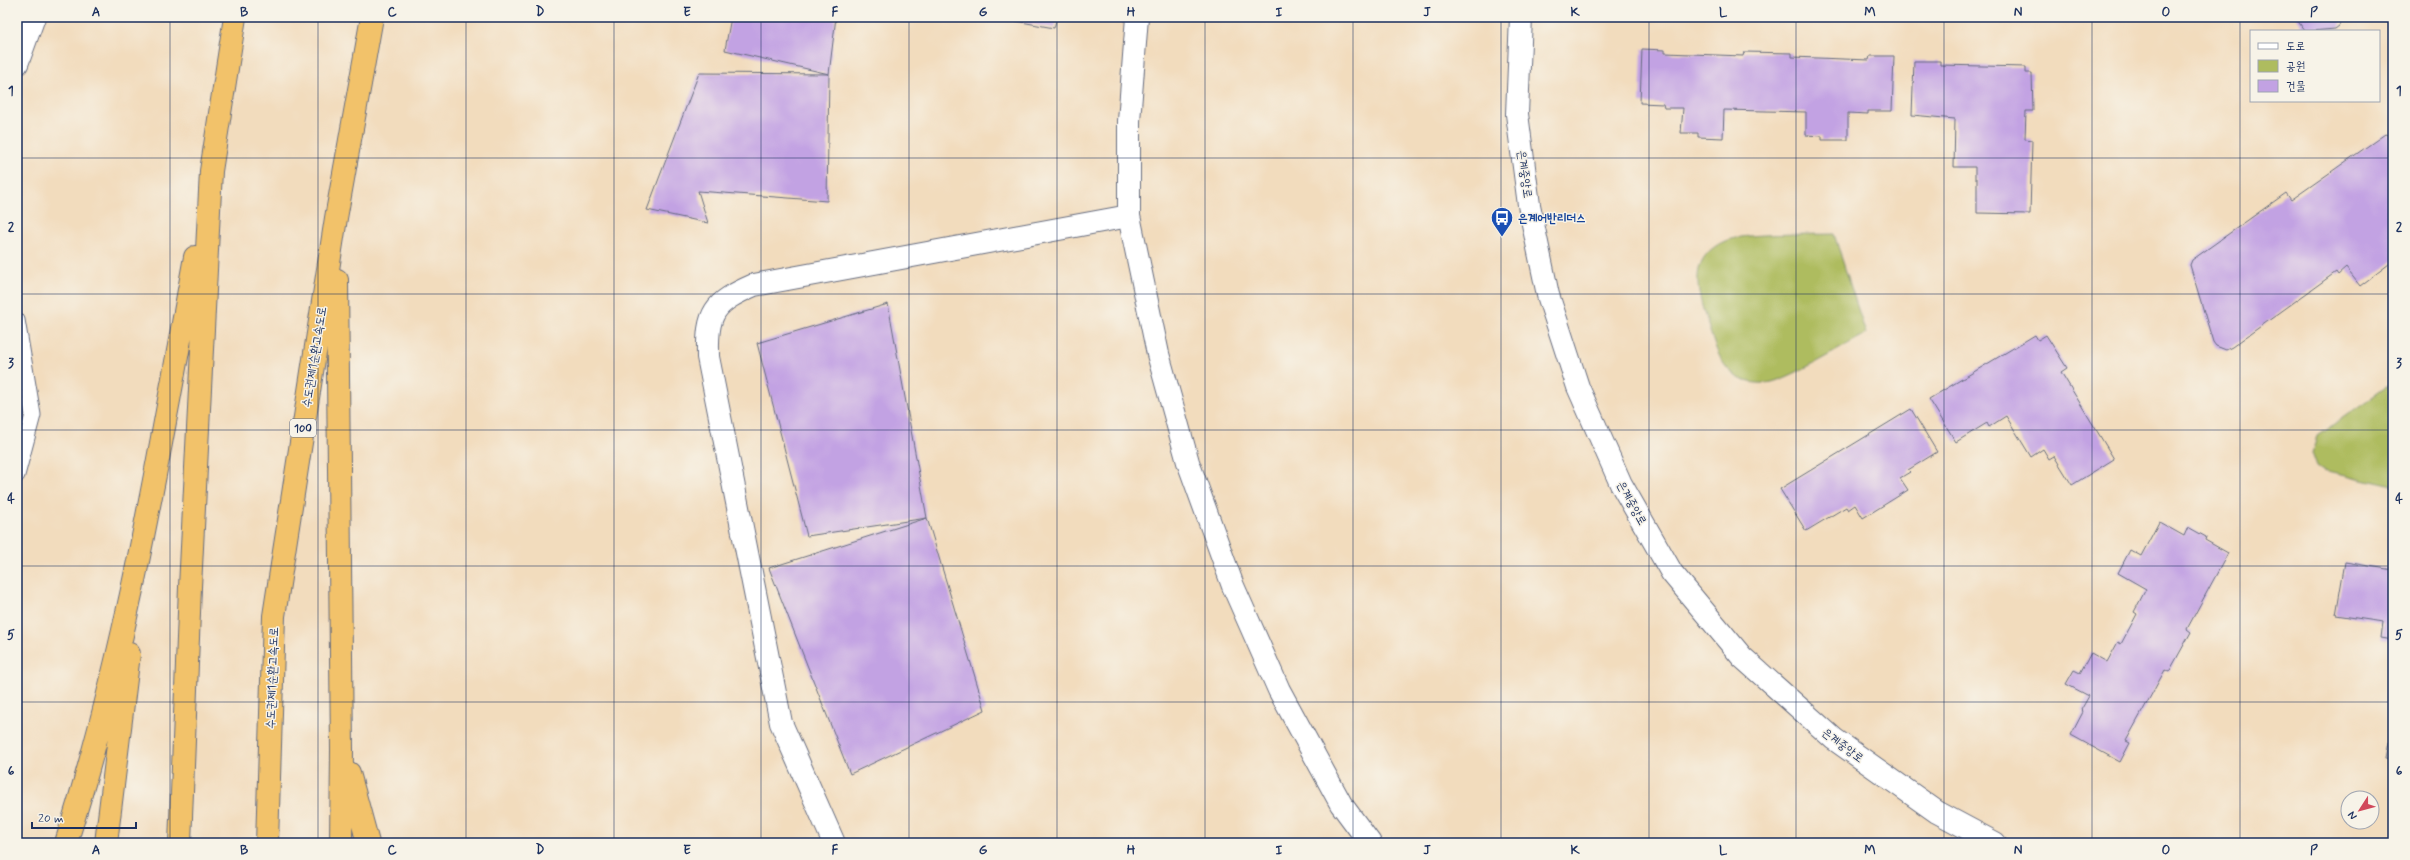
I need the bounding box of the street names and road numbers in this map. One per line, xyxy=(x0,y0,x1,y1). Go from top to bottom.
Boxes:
street label: 은계중앙로 xyxy=(1513,149,1535,199)
street label: 수도권제1순환고속도로 xyxy=(299,306,331,409)
road number: 100 xyxy=(290,419,316,437)
street label: 은계중앙로 xyxy=(1612,478,1650,528)
street label: 수도권제1순환고속도로 xyxy=(263,627,283,729)
street label: 은계중앙로 xyxy=(1818,725,1866,767)

